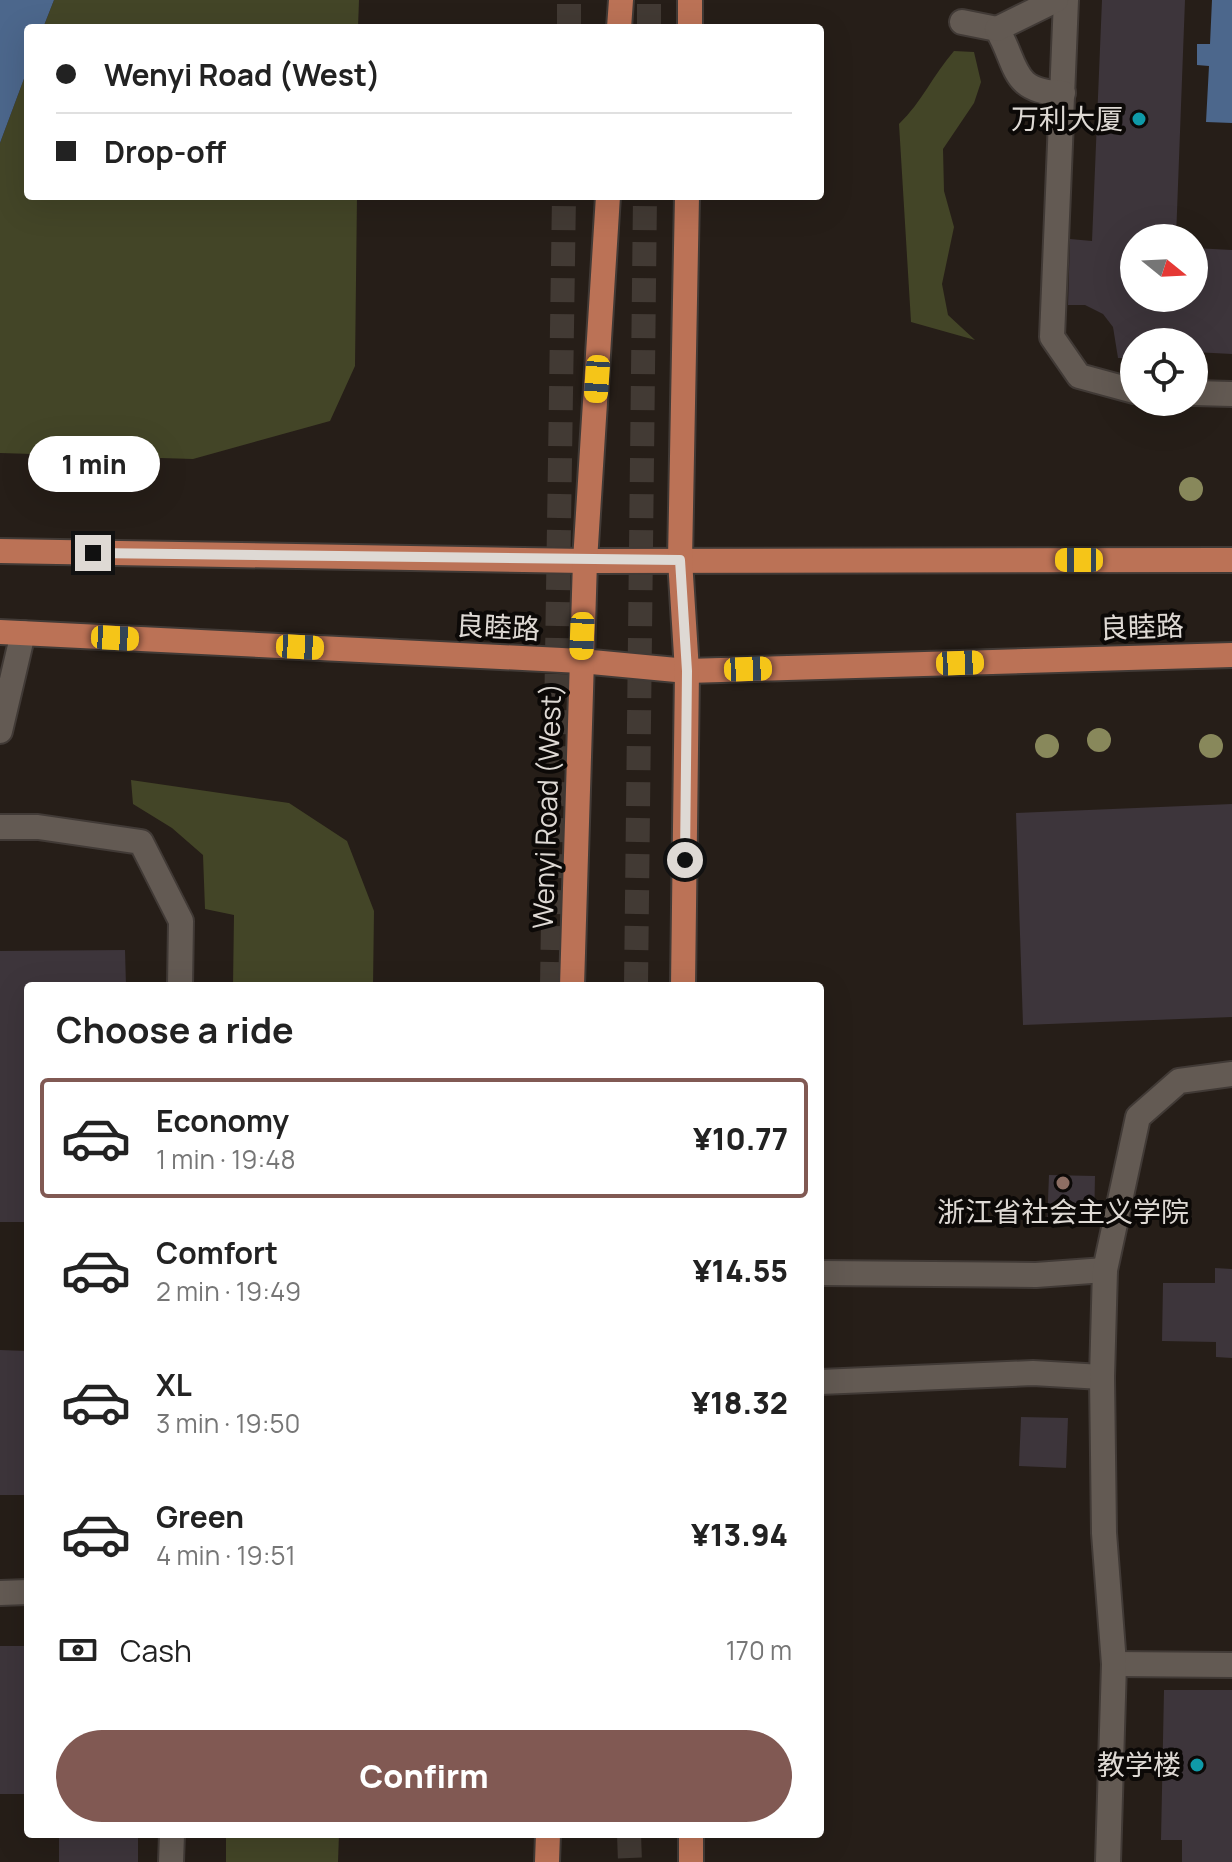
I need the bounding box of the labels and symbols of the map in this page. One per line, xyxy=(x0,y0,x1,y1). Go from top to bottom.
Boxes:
place label: 万利大厦 xyxy=(1011,99,1123,137)
marker: 万利大厦 xyxy=(1130,110,1148,128)
north arrow xyxy=(1120,224,1208,312)
car xyxy=(583,354,611,404)
callout: 1 min xyxy=(27,437,159,493)
route end xyxy=(75,535,111,571)
car xyxy=(1055,548,1103,572)
street label: 良睦路 xyxy=(455,605,541,647)
street label: 良睦路 xyxy=(1099,606,1185,646)
car xyxy=(569,612,595,660)
car xyxy=(90,625,140,651)
car xyxy=(275,634,325,660)
car xyxy=(936,650,984,676)
car xyxy=(724,656,772,682)
street label: Wenyi Road (West) xyxy=(523,682,569,930)
route start xyxy=(667,842,703,878)
marker: 浙江省社会主义学院 xyxy=(1054,1174,1072,1192)
place label: 浙江省社会主义学院 xyxy=(937,1192,1189,1230)
place label: 教学楼 xyxy=(1097,1745,1181,1783)
marker: 教学楼 xyxy=(1188,1756,1206,1774)

